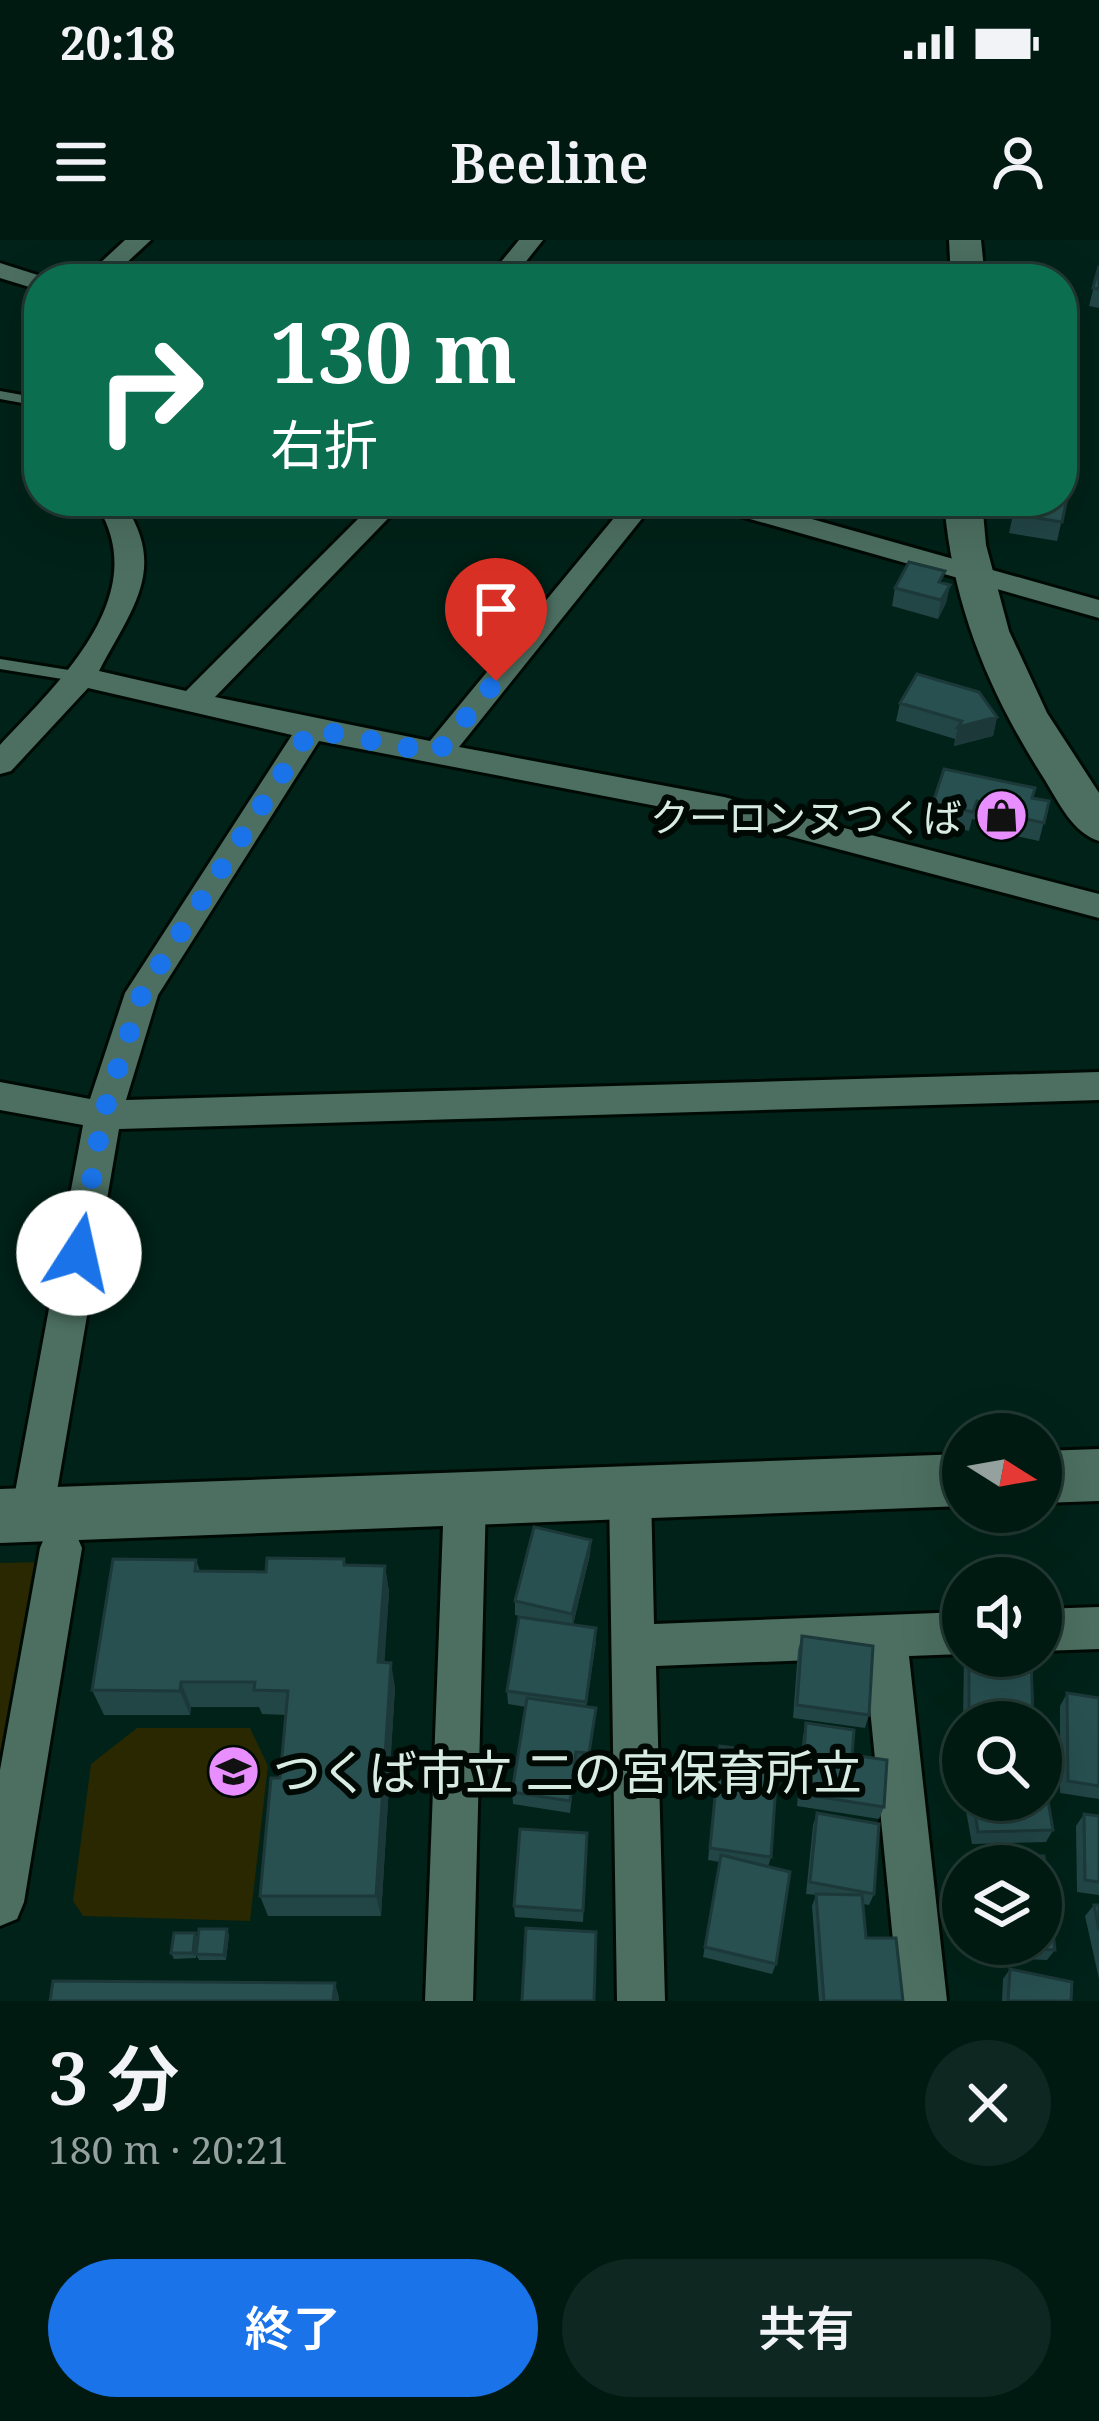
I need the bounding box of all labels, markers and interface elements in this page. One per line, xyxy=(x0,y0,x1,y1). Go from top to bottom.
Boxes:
text: 20:18 xyxy=(60,12,175,73)
text: Beeline xyxy=(450,125,649,199)
icon: menu xyxy=(48,129,114,195)
icon: person xyxy=(985,129,1051,195)
text: 130 m xyxy=(270,293,517,408)
icon: right xyxy=(72,312,228,468)
text: 右折 xyxy=(270,407,378,481)
pin xyxy=(445,558,547,681)
icon: arrive xyxy=(463,576,529,642)
shop icon: クーロンヌつくば xyxy=(973,788,1029,844)
place label: クーロンヌつくば xyxy=(650,790,962,843)
position arrow xyxy=(16,1190,142,1316)
north arrow xyxy=(942,1413,1062,1533)
map controls xyxy=(942,1413,1062,1965)
button: sound xyxy=(942,1557,1062,1677)
button: search xyxy=(942,1701,1062,1821)
place label: つくば市立 二の宮保育所立 xyxy=(273,1739,861,1804)
school or university icon: つくば市立 二の宮保育所立 xyxy=(206,1743,262,1799)
button: layers xyxy=(942,1845,1062,1965)
text: 3 分 xyxy=(48,2028,179,2126)
button: close xyxy=(925,2040,1051,2166)
text: 180 m · 20:21 xyxy=(48,2122,289,2175)
button: 終了 xyxy=(48,2259,538,2397)
button: 共有 xyxy=(562,2259,1051,2397)

